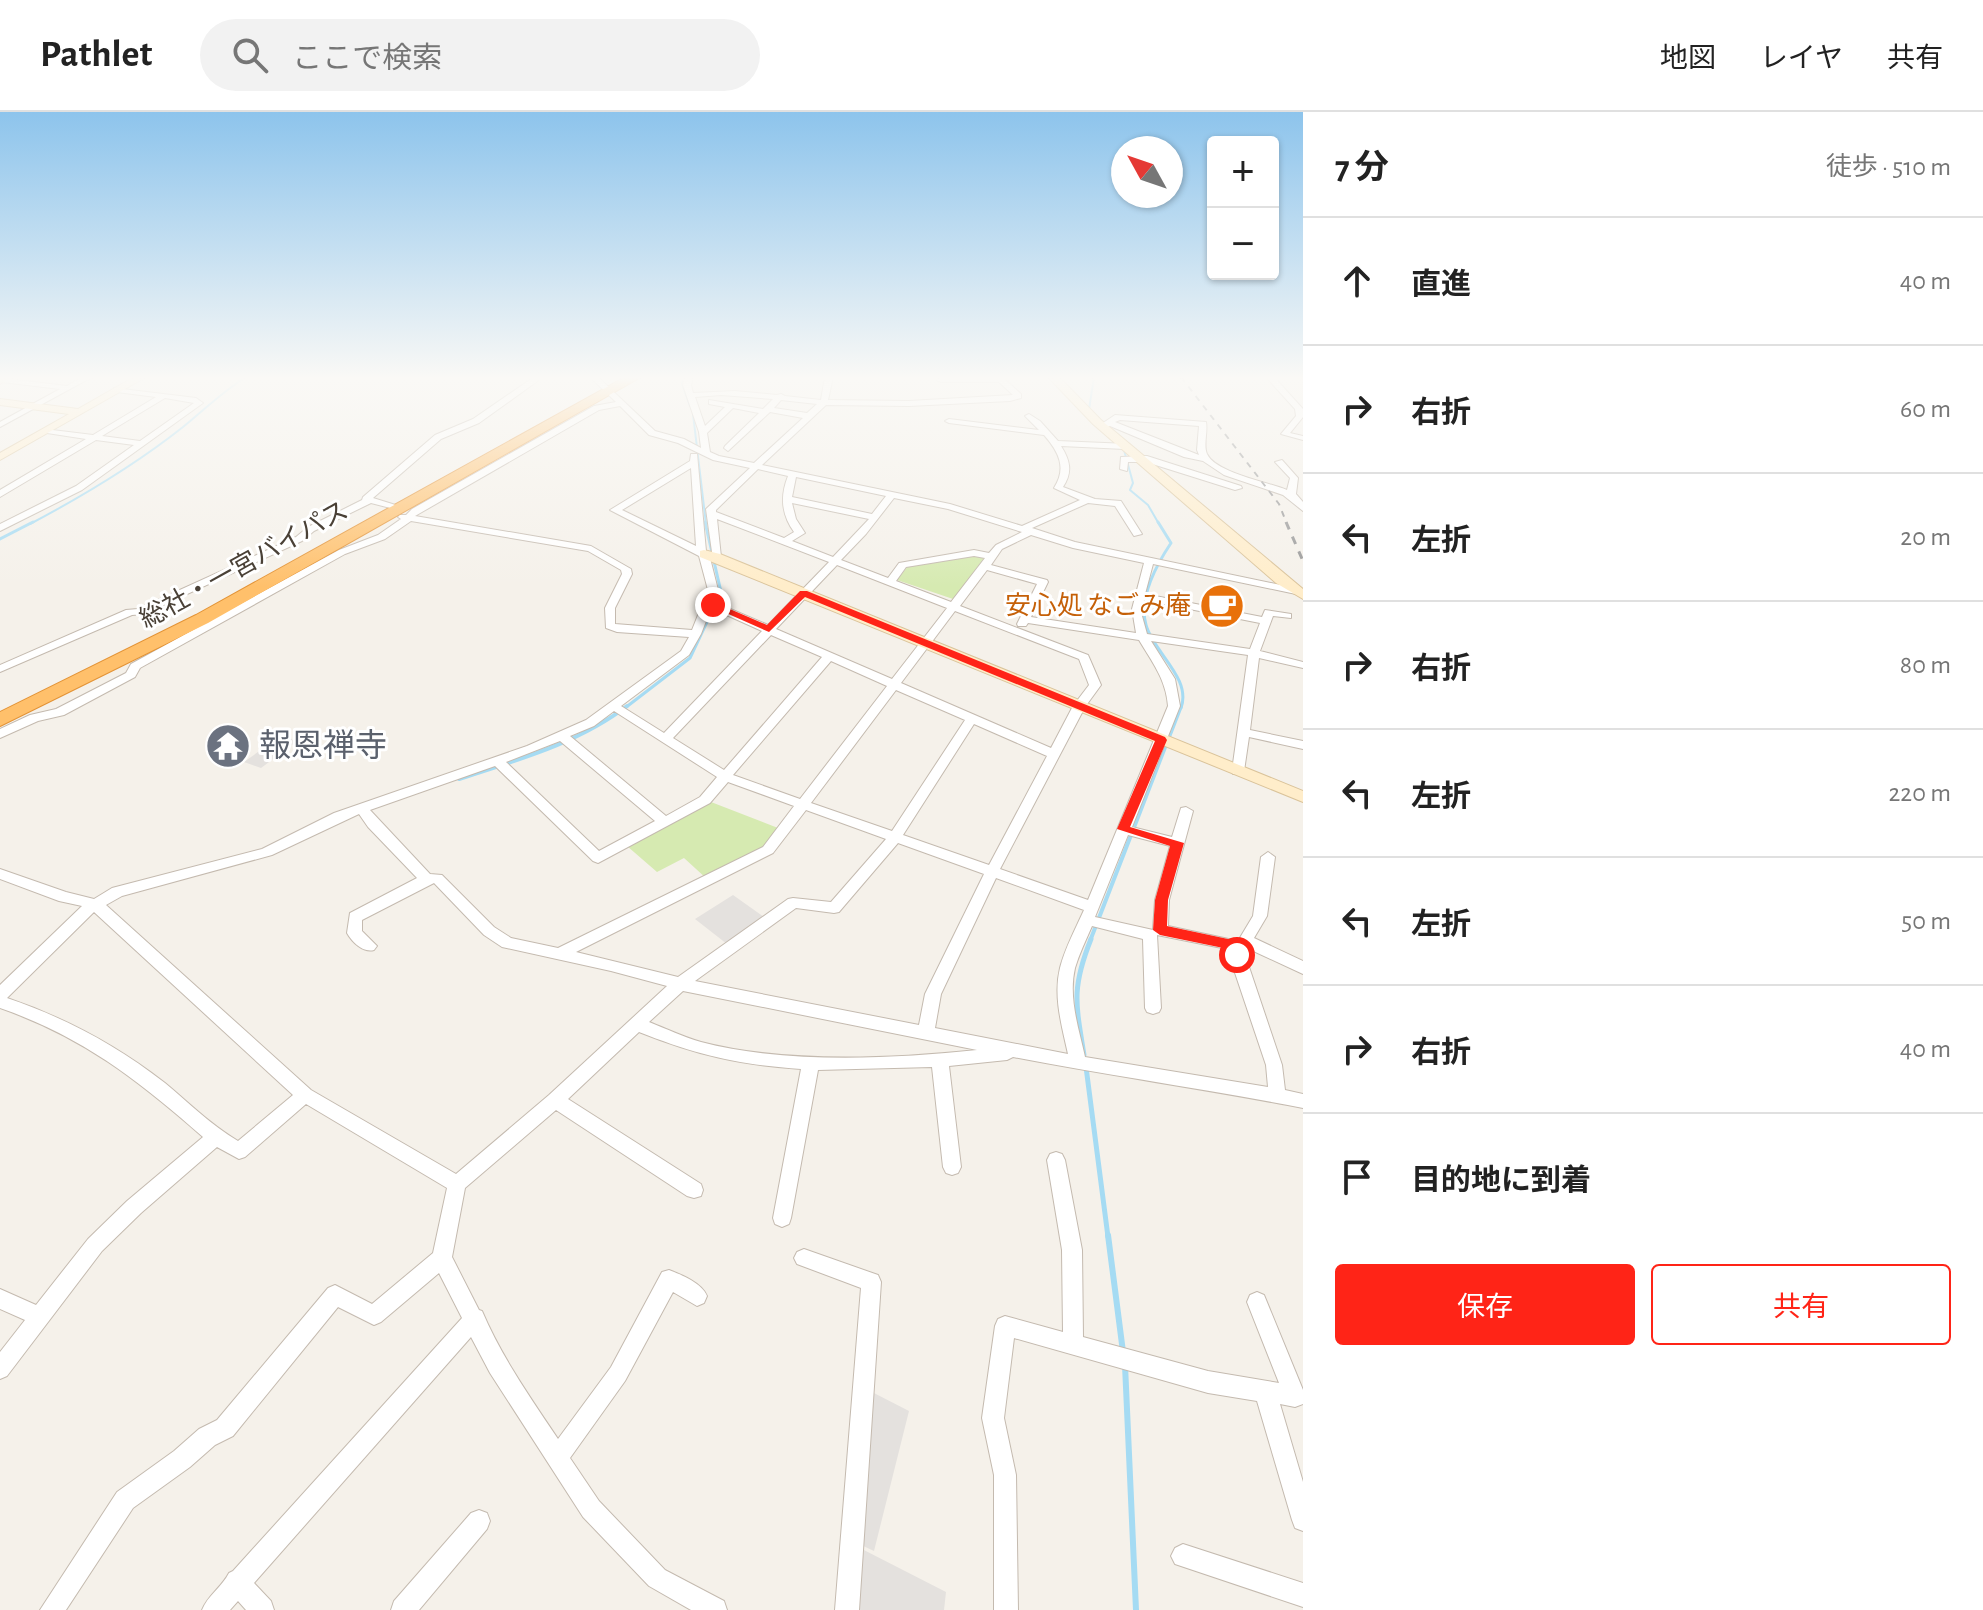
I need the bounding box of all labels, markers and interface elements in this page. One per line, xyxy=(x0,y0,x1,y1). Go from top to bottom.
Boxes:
search box xyxy=(200,19,760,91)
icon: search xyxy=(228,33,272,77)
text: Pathlet xyxy=(40,36,152,74)
text: ここで検索 xyxy=(292,44,442,74)
text: 地図 xyxy=(1660,45,1716,73)
text: レイヤ xyxy=(1760,45,1843,73)
text: 共有 xyxy=(1887,45,1943,73)
north arrow xyxy=(1111,136,1183,208)
map controls xyxy=(1207,136,1279,280)
button: + xyxy=(1207,136,1279,208)
text: 7 分 xyxy=(1335,151,1389,185)
text: 徒歩 · 510 m xyxy=(1826,154,1951,180)
button: − xyxy=(1207,208,1279,280)
icon: ahead xyxy=(1335,259,1379,303)
text: 40 m xyxy=(1900,268,1951,294)
text: 直進 xyxy=(1411,270,1471,300)
icon: right xyxy=(1335,387,1379,431)
text: 60 m xyxy=(1900,396,1951,422)
text: 右折 xyxy=(1411,398,1471,428)
street label: 総社・一宮バイパス xyxy=(135,496,352,633)
icon: left xyxy=(1335,515,1379,559)
text: 20 m xyxy=(1900,524,1951,550)
text: 左折 xyxy=(1411,526,1471,556)
cafe icon: 安心処 なごみ庵 xyxy=(1198,582,1246,630)
route end xyxy=(695,587,731,623)
place label: 安心処 なごみ庵 xyxy=(1005,591,1191,619)
icon: right xyxy=(1335,643,1379,687)
text: 80 m xyxy=(1900,652,1951,678)
text: 右折 xyxy=(1411,654,1471,684)
temple icon: 報恩禅寺 xyxy=(204,722,252,770)
place label: 報恩禅寺 xyxy=(259,728,387,762)
icon: left xyxy=(1335,771,1379,815)
text: 220 m xyxy=(1889,780,1951,806)
text: 左折 xyxy=(1411,782,1471,812)
icon: left xyxy=(1335,899,1379,943)
text: 50 m xyxy=(1901,908,1951,934)
text: 左折 xyxy=(1411,910,1471,940)
route start xyxy=(1219,937,1255,973)
icon: right xyxy=(1335,1027,1379,1071)
text: 40 m xyxy=(1900,1036,1951,1062)
text: 右折 xyxy=(1411,1038,1471,1068)
icon: arrive xyxy=(1335,1155,1379,1199)
text: 目的地に到着 xyxy=(1411,1166,1591,1196)
button: 保存 xyxy=(1335,1264,1635,1345)
button: 共有 xyxy=(1651,1264,1951,1345)

